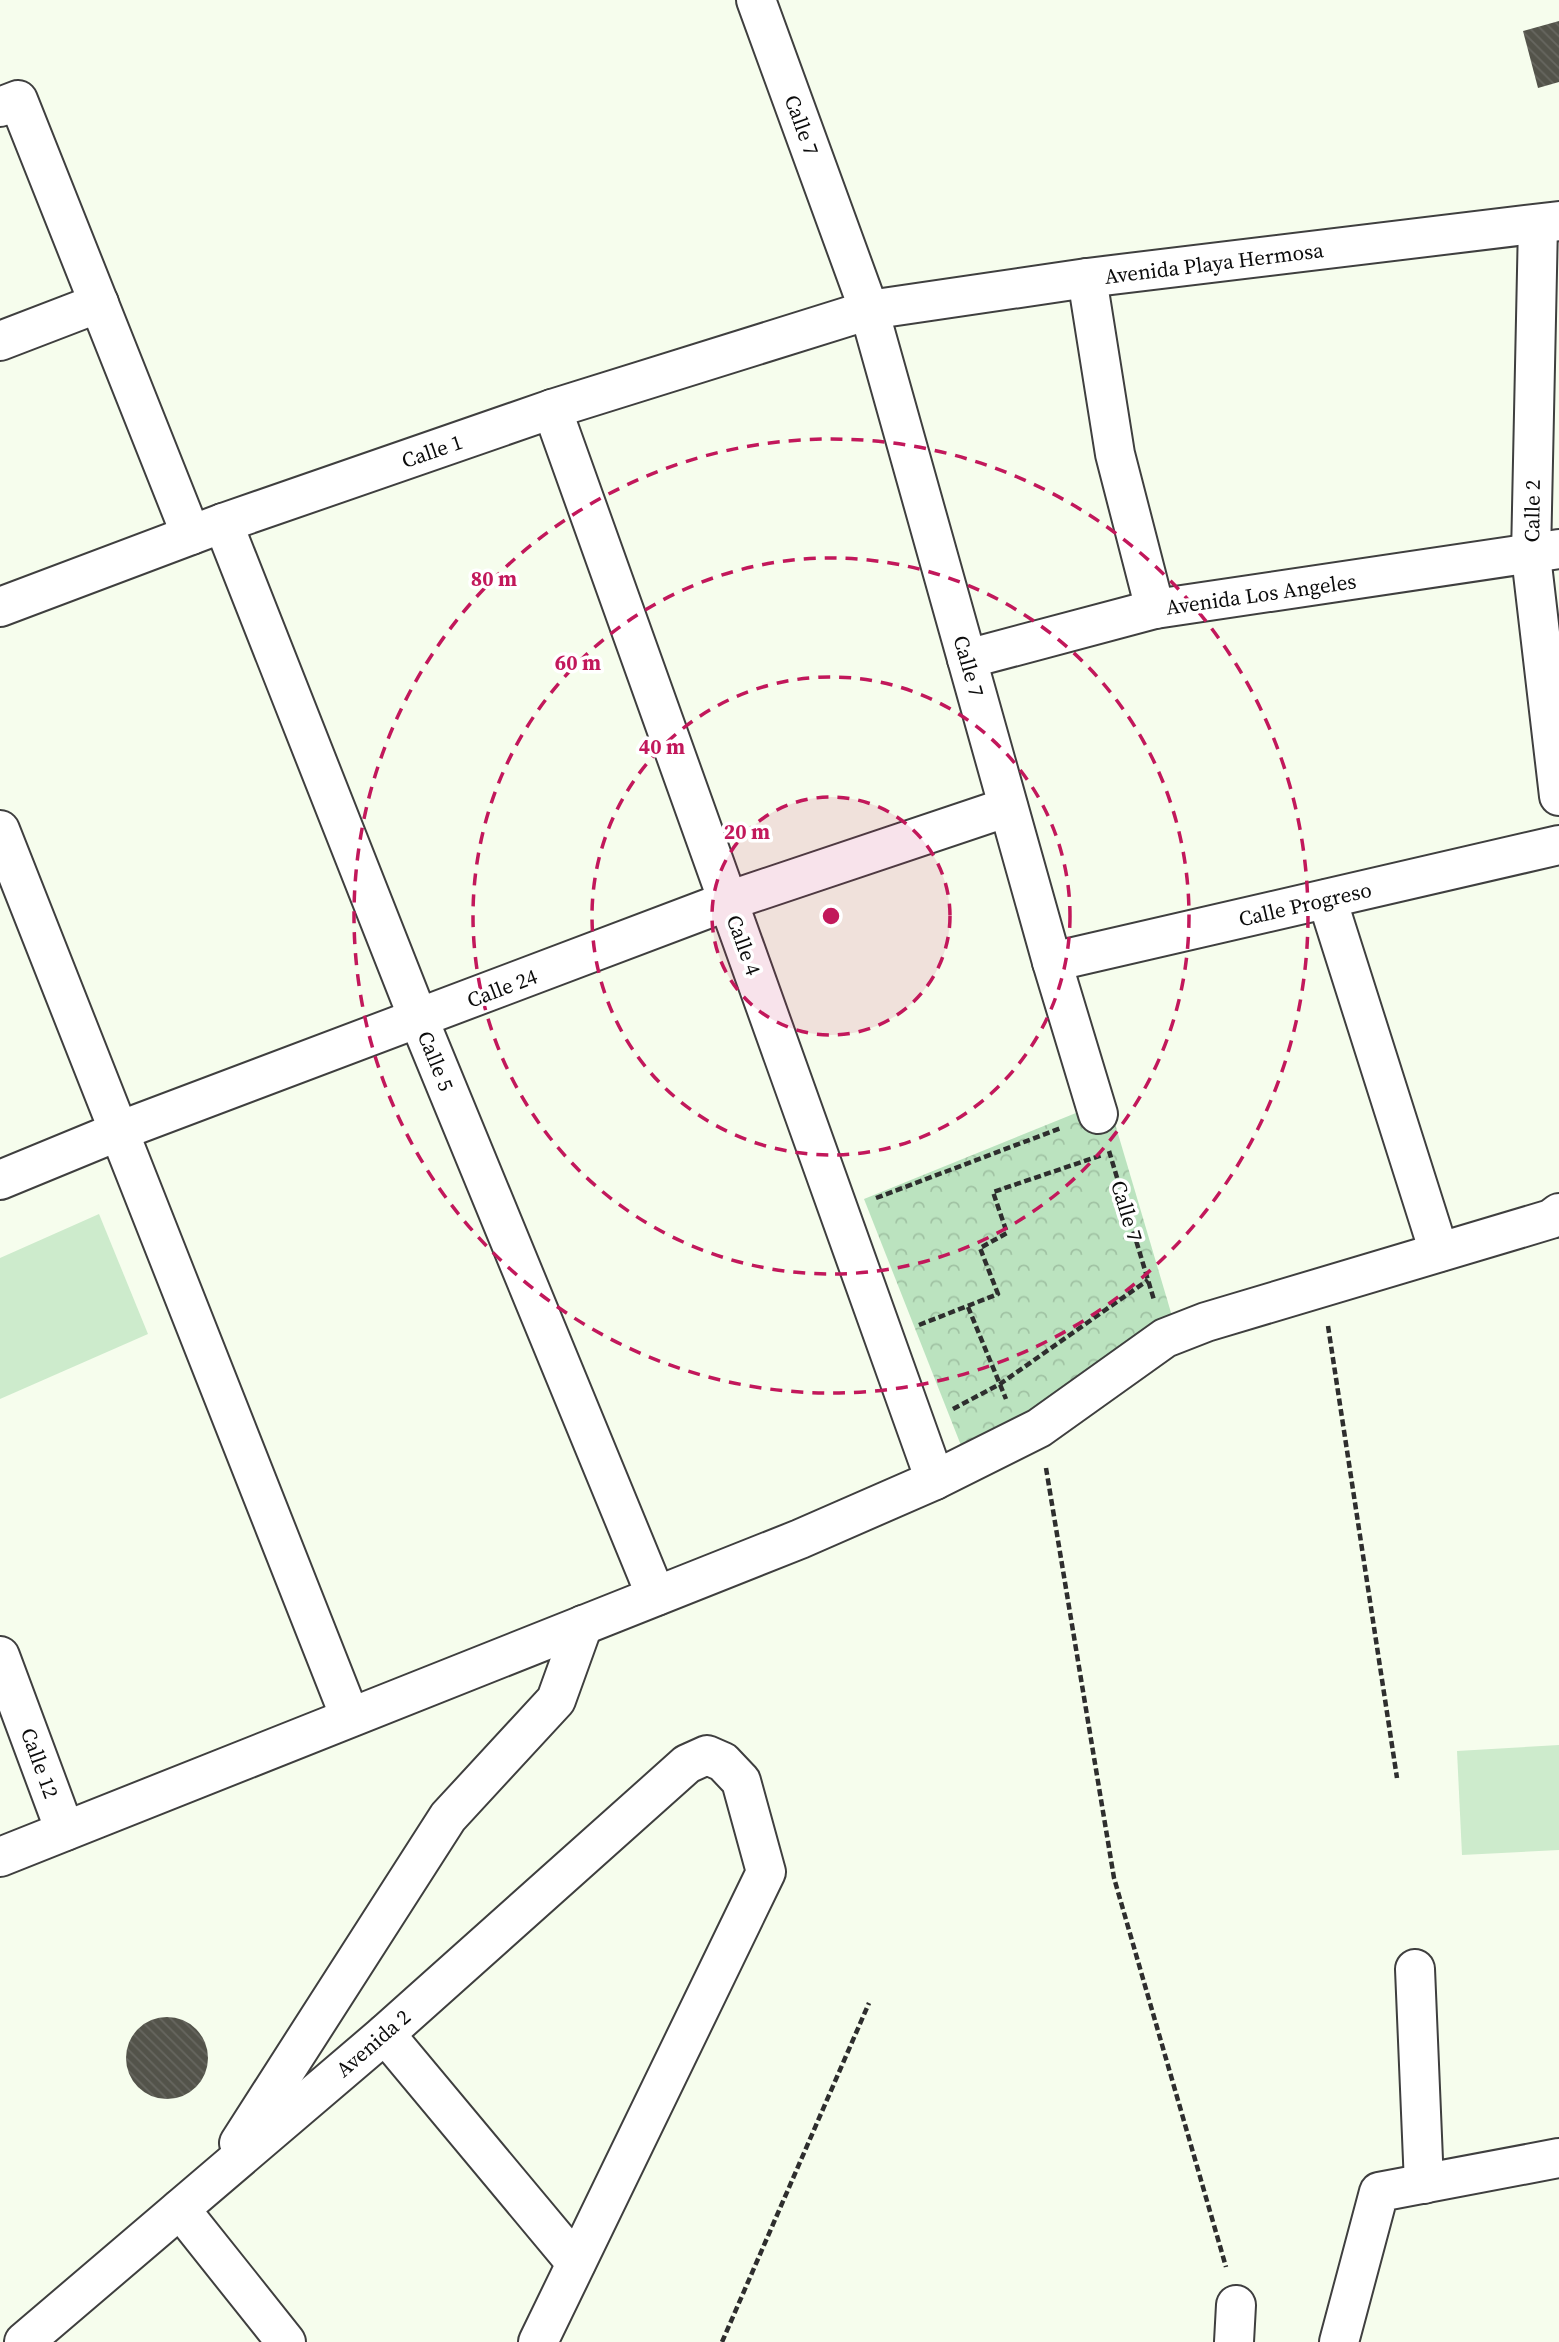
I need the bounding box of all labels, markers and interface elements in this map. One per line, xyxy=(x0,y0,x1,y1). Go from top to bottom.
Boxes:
street label: Calle 7 xyxy=(778,91,826,159)
street label: Avenida Playa Hermosa xyxy=(1103,235,1326,291)
street label: Calle 1 xyxy=(398,427,466,475)
street label: Calle 2 xyxy=(1517,479,1547,543)
text: 80 m xyxy=(471,564,517,593)
street label: Avenida Los Angeles xyxy=(1164,566,1358,622)
street label: Calle 7 xyxy=(946,632,992,700)
text: 60 m xyxy=(555,648,601,677)
text: 40 m xyxy=(639,732,685,761)
text: 20 m xyxy=(724,817,770,846)
street label: Calle Progreso xyxy=(1236,875,1374,933)
centre of rings xyxy=(819,904,843,928)
street label: Calle 4 xyxy=(720,911,768,980)
street label: Calle 24 xyxy=(463,961,542,1015)
street label: Calle 5 xyxy=(411,1027,461,1095)
street label: Calle 7 xyxy=(1104,1177,1150,1245)
street label: Calle 12 xyxy=(14,1724,66,1802)
street label: Avenida 2 xyxy=(329,2002,417,2084)

